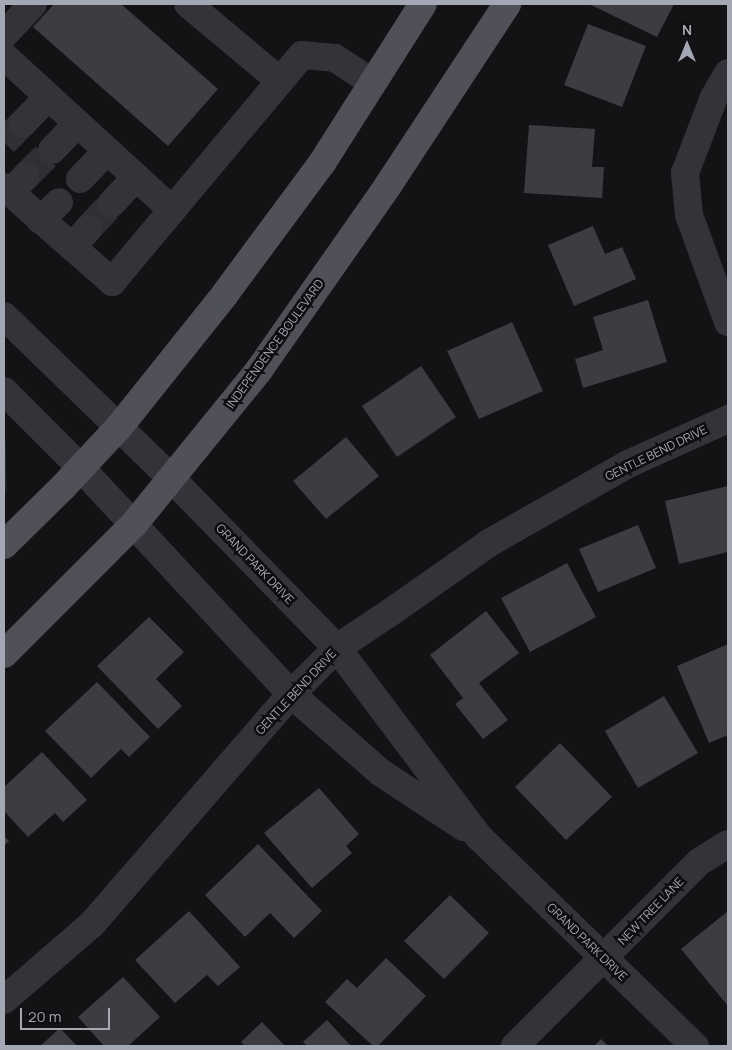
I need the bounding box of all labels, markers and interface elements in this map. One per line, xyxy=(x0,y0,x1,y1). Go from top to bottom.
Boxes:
north arrow xyxy=(662,20,712,70)
text: N xyxy=(682,20,692,39)
street label: INDEPENDENCE BOULEVARD xyxy=(223,277,327,411)
street label: GENTLE BEND DRIVE xyxy=(603,422,709,484)
street label: GRAND PARK DRIVE xyxy=(213,521,297,607)
street label: GENTLE BEND DRIVE xyxy=(253,646,339,738)
street label: NEW TREE LANE xyxy=(615,874,687,948)
street label: GRAND PARK DRIVE xyxy=(544,900,630,984)
scale bar xyxy=(22,998,112,1030)
text: 20 m xyxy=(28,1006,61,1027)

